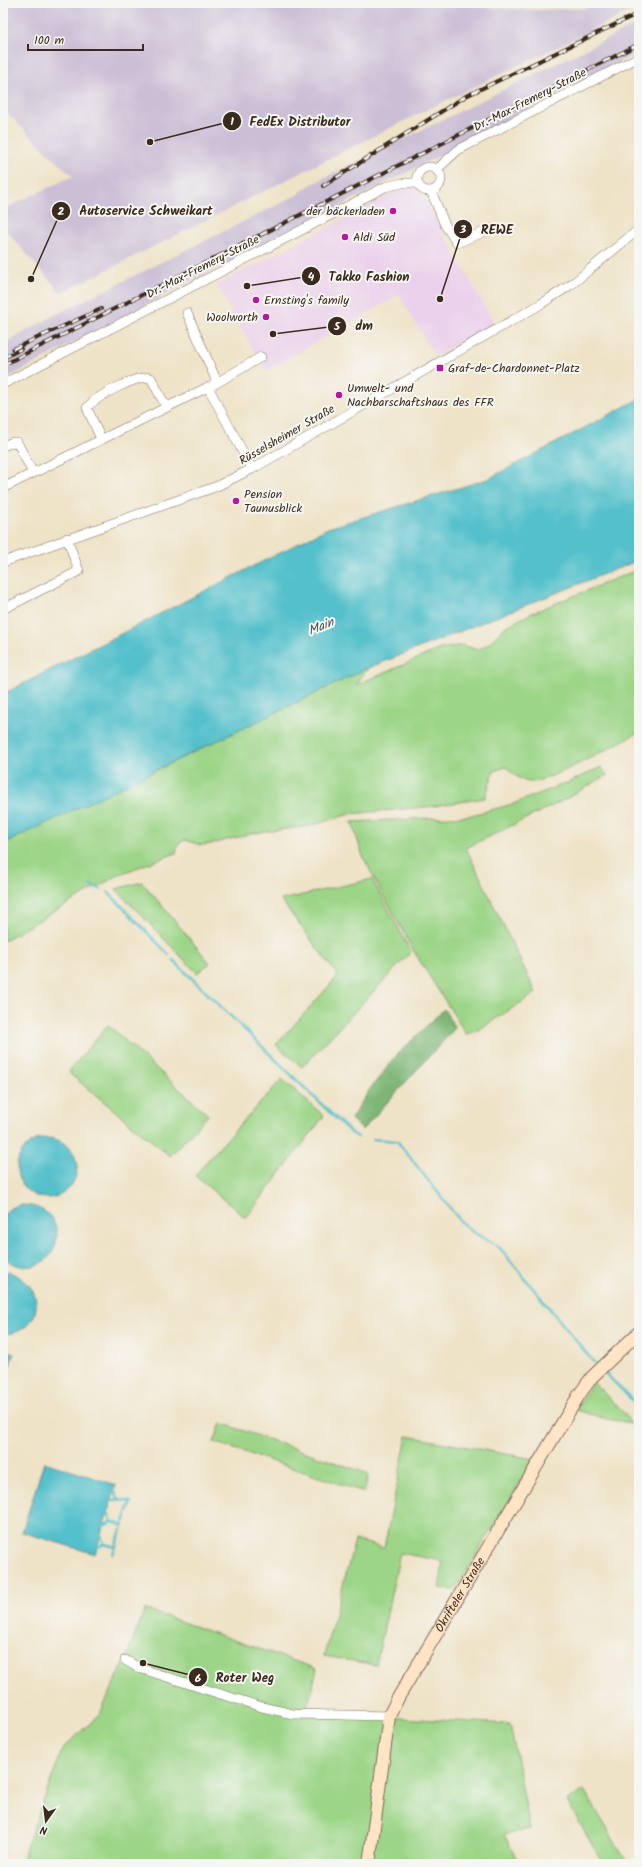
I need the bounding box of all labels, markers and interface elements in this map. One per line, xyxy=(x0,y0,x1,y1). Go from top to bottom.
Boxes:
scale bar xyxy=(28,26,143,52)
text: 100 m xyxy=(34,31,65,50)
street label: Dr.-Max-Fremery-Straße xyxy=(470,63,590,137)
callout: FedEx Distributor xyxy=(222,109,359,134)
text: 1 xyxy=(230,112,234,131)
text: FedEx Distributor xyxy=(250,112,352,133)
callout: Autoservice Schweikart xyxy=(51,198,220,223)
text: Autoservice Schweikart xyxy=(79,201,213,222)
text: 2 xyxy=(58,202,65,221)
place label: der bäckerladen xyxy=(306,202,385,221)
marker: der bäckerladen xyxy=(388,206,398,216)
callout: REWE xyxy=(453,217,521,242)
text: 3 xyxy=(459,220,467,239)
text: REWE xyxy=(481,220,514,241)
place label: Aldi Süd xyxy=(353,228,396,247)
street label: Dr.-Max-Fremery-Straße xyxy=(143,230,263,304)
marker: Aldi Süd xyxy=(340,232,350,242)
callout: Takko Fashion xyxy=(301,263,418,288)
text: 4 xyxy=(308,267,315,286)
text: Takko Fashion xyxy=(328,267,410,288)
place label: Ernsting's family xyxy=(264,291,349,310)
marker: Ernsting's family xyxy=(251,295,261,305)
place label: Woolworth xyxy=(206,308,258,327)
marker: Woolworth xyxy=(261,312,271,322)
callout: dm xyxy=(327,313,381,338)
text: dm xyxy=(355,316,373,337)
text: 5 xyxy=(333,317,341,336)
place label: Graf-de-Chardonnet-Platz xyxy=(448,359,580,378)
marker: Graf-de-Chardonnet-Platz xyxy=(435,363,445,373)
place label: Umwelt- und Nachbarschaftshaus des FFR xyxy=(347,379,494,412)
marker: Umwelt- und Nachbarschaftshaus des FFR xyxy=(334,390,344,400)
street label: Rüsselsheimer Straße xyxy=(236,400,339,470)
place label: Pension Taunusblick xyxy=(244,485,303,518)
marker: Pension Taunusblick xyxy=(231,496,241,506)
water label: Main xyxy=(305,612,338,642)
street label: Okrifteler Straße xyxy=(430,1553,490,1636)
callout: Roter Weg xyxy=(188,1665,282,1690)
text: Roter Weg xyxy=(216,1668,274,1689)
text: 6 xyxy=(195,1669,202,1688)
north arrow xyxy=(26,1801,66,1841)
text: N xyxy=(38,1820,49,1839)

